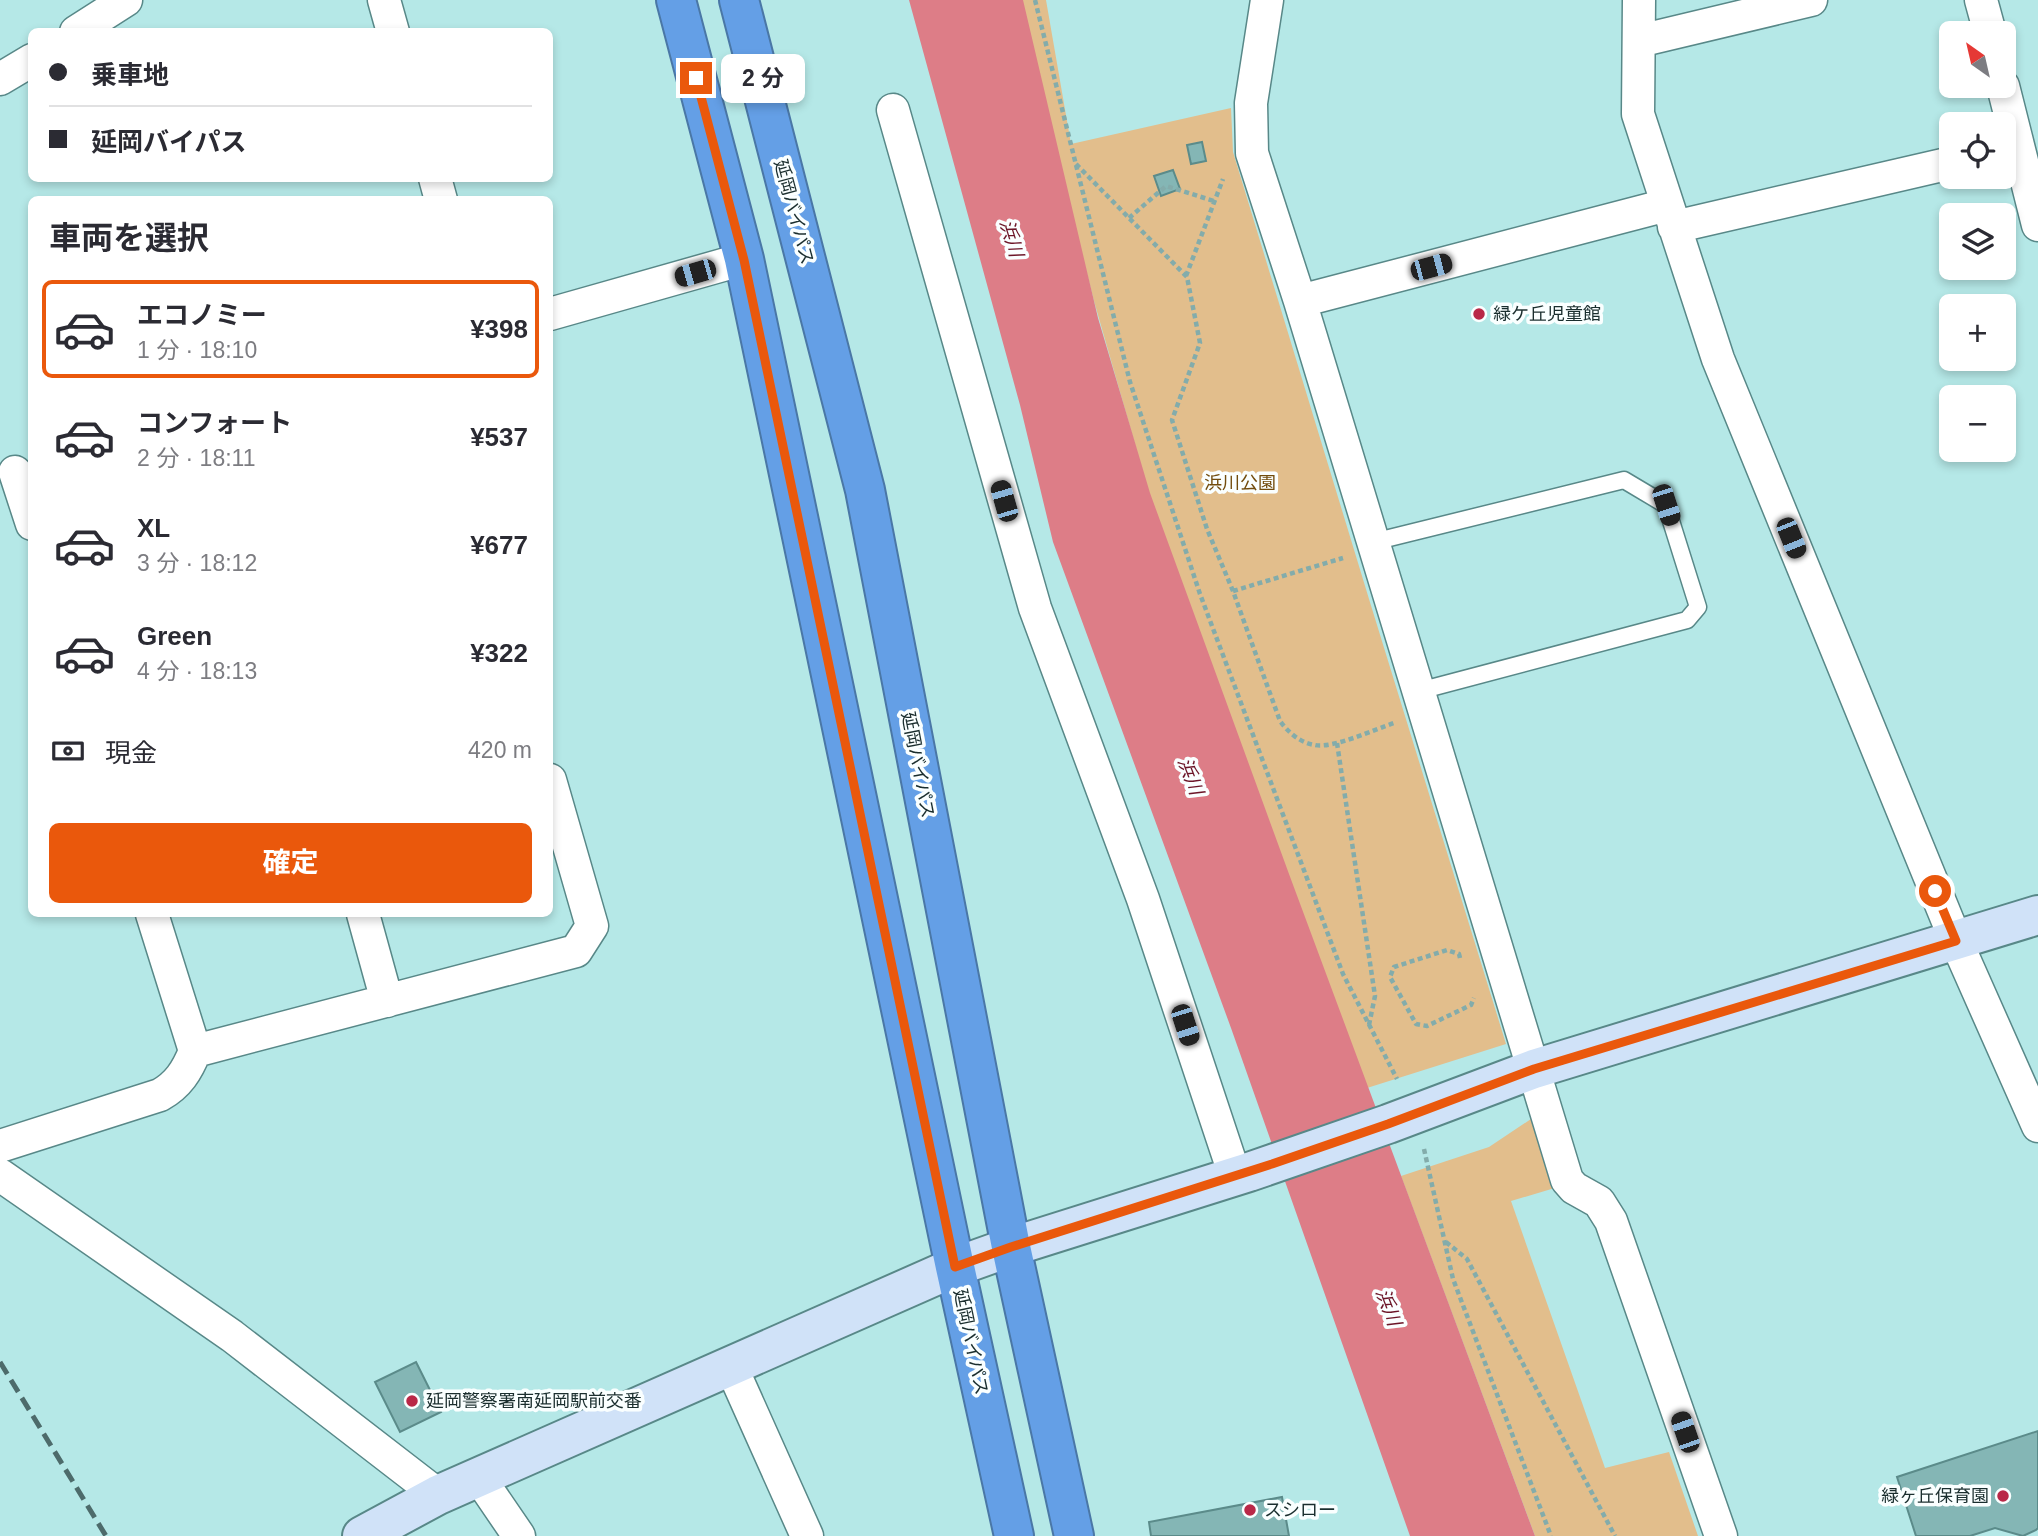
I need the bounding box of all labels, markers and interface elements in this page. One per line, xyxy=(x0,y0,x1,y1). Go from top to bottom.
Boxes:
north arrow xyxy=(1939,21,2016,98)
map controls xyxy=(1939,21,2016,462)
callout: 2 分 xyxy=(720,54,804,102)
text: 乗車地 xyxy=(91,60,169,90)
route end xyxy=(680,62,712,94)
text: 2 分 xyxy=(742,65,784,91)
button: locate xyxy=(1939,112,2016,189)
text: 延岡バイパス xyxy=(91,127,246,157)
street label: 延岡バイパス xyxy=(770,157,818,267)
button: layers xyxy=(1939,203,2016,280)
water label: 浜川 xyxy=(996,217,1028,261)
text: 車両を選択 xyxy=(49,220,209,256)
car xyxy=(1408,251,1455,283)
car xyxy=(672,257,719,289)
button: + xyxy=(1939,294,2016,371)
icon: car xyxy=(53,298,116,361)
text: エコノミー xyxy=(137,300,267,330)
place label: 緑ケ丘児童館 xyxy=(1493,304,1601,324)
marker: 緑ケ丘児童館 xyxy=(1471,306,1487,322)
text: ¥398 xyxy=(470,314,528,344)
text: 1 分 · 18:10 xyxy=(137,337,257,363)
button: − xyxy=(1939,385,2016,462)
icon: car xyxy=(53,406,116,469)
text: コンフォート xyxy=(137,408,292,438)
text: ¥537 xyxy=(470,422,528,452)
text: 2 分 · 18:11 xyxy=(137,445,255,471)
park label: 浜川公園 xyxy=(1204,473,1276,493)
car xyxy=(989,478,1020,524)
car xyxy=(1650,482,1683,528)
text: XL xyxy=(137,513,170,543)
icon: car xyxy=(53,514,116,577)
car xyxy=(1774,515,1809,561)
text: ¥677 xyxy=(470,530,528,560)
text: 3 分 · 18:12 xyxy=(137,550,257,576)
text: Green xyxy=(137,621,212,651)
icon: car xyxy=(53,622,116,685)
text: ¥322 xyxy=(470,638,528,668)
text: 4 分 · 18:13 xyxy=(137,658,257,684)
street label: 延岡バイパス xyxy=(898,710,938,820)
icon: cash xyxy=(49,732,87,770)
text: 420 m xyxy=(468,737,532,763)
text: 現金 xyxy=(105,738,157,768)
water label: 浜川 xyxy=(1174,755,1208,800)
button: 確定 xyxy=(49,823,532,903)
route start xyxy=(1919,875,1951,907)
car xyxy=(1169,1002,1202,1048)
water label: 浜川 xyxy=(1372,1286,1406,1331)
street label: 延岡バイパス xyxy=(950,1287,992,1397)
place label: 延岡警察署南延岡駅前交番 xyxy=(426,1391,642,1411)
marker: 延岡警察署南延岡駅前交番 xyxy=(404,1393,420,1409)
car xyxy=(1669,1409,1702,1455)
place label: 緑ヶ丘保育園 xyxy=(1881,1486,1989,1506)
marker: 緑ヶ丘保育園 xyxy=(1995,1488,2011,1504)
place label: スシロー xyxy=(1264,1500,1336,1520)
marker: スシロー xyxy=(1242,1502,1258,1518)

